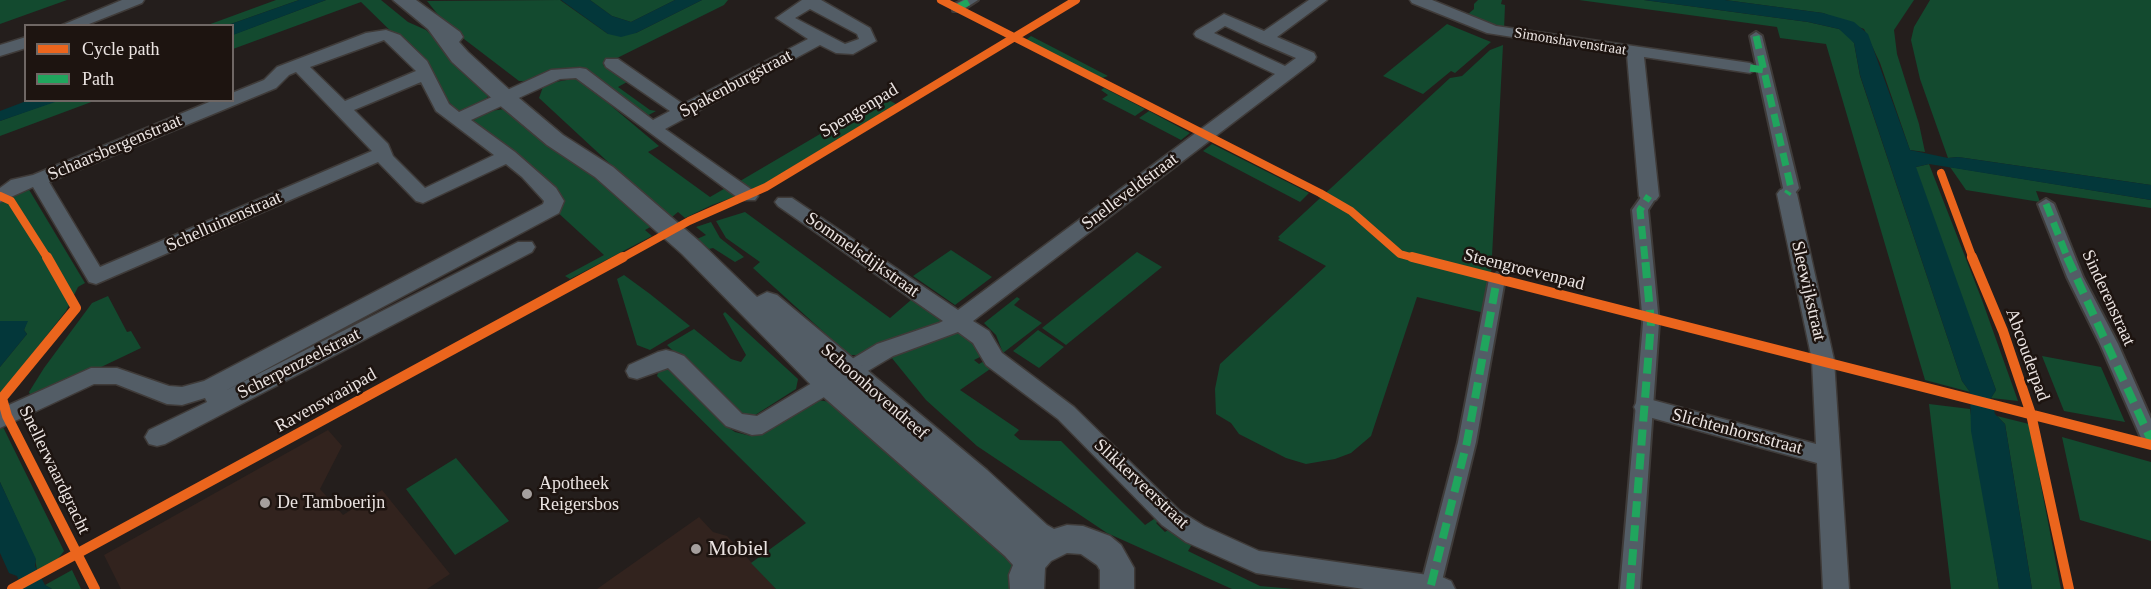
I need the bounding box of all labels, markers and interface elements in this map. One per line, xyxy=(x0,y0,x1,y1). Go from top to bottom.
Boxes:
legend xyxy=(24,24,234,102)
street label: Simonshavenstraat xyxy=(1513,24,1627,60)
text: Cycle path xyxy=(82,39,159,59)
street label: Spakenburgstraat xyxy=(676,45,796,123)
text: Path xyxy=(82,69,114,89)
street label: Spengenpad xyxy=(816,79,902,143)
street label: Schaarsbergenstraat xyxy=(45,110,185,186)
street label: Snelleveldstraat xyxy=(1078,149,1182,235)
street label: Schelluinenstraat xyxy=(163,187,285,257)
street label: Sommelsdijkstraat xyxy=(801,208,923,302)
street label: Sleewijkstraat xyxy=(1786,239,1830,343)
street label: Steengroevenpad xyxy=(1461,245,1587,295)
street label: Sinderenstraat xyxy=(2076,247,2140,349)
street label: Abcouderpad xyxy=(2000,306,2054,404)
street label: Scherpenzeelstraat xyxy=(234,324,364,404)
street label: Schoonhovendreef xyxy=(816,340,932,444)
street label: Ravenswaaipad xyxy=(271,364,381,438)
street label: Snellerwaardgracht xyxy=(14,402,94,538)
street label: Slichtenhorststraat xyxy=(1670,404,1804,460)
street label: Slikkerveerstraat xyxy=(1089,435,1193,533)
place label: Apotheek Reigersbos xyxy=(539,473,619,516)
marker: Apotheek Reigersbos xyxy=(520,487,534,501)
place label: De Tamboerijn xyxy=(277,492,385,514)
marker: De Tamboerijn xyxy=(258,496,272,510)
place label: Mobiel xyxy=(708,536,769,562)
marker: Mobiel xyxy=(689,542,703,556)

